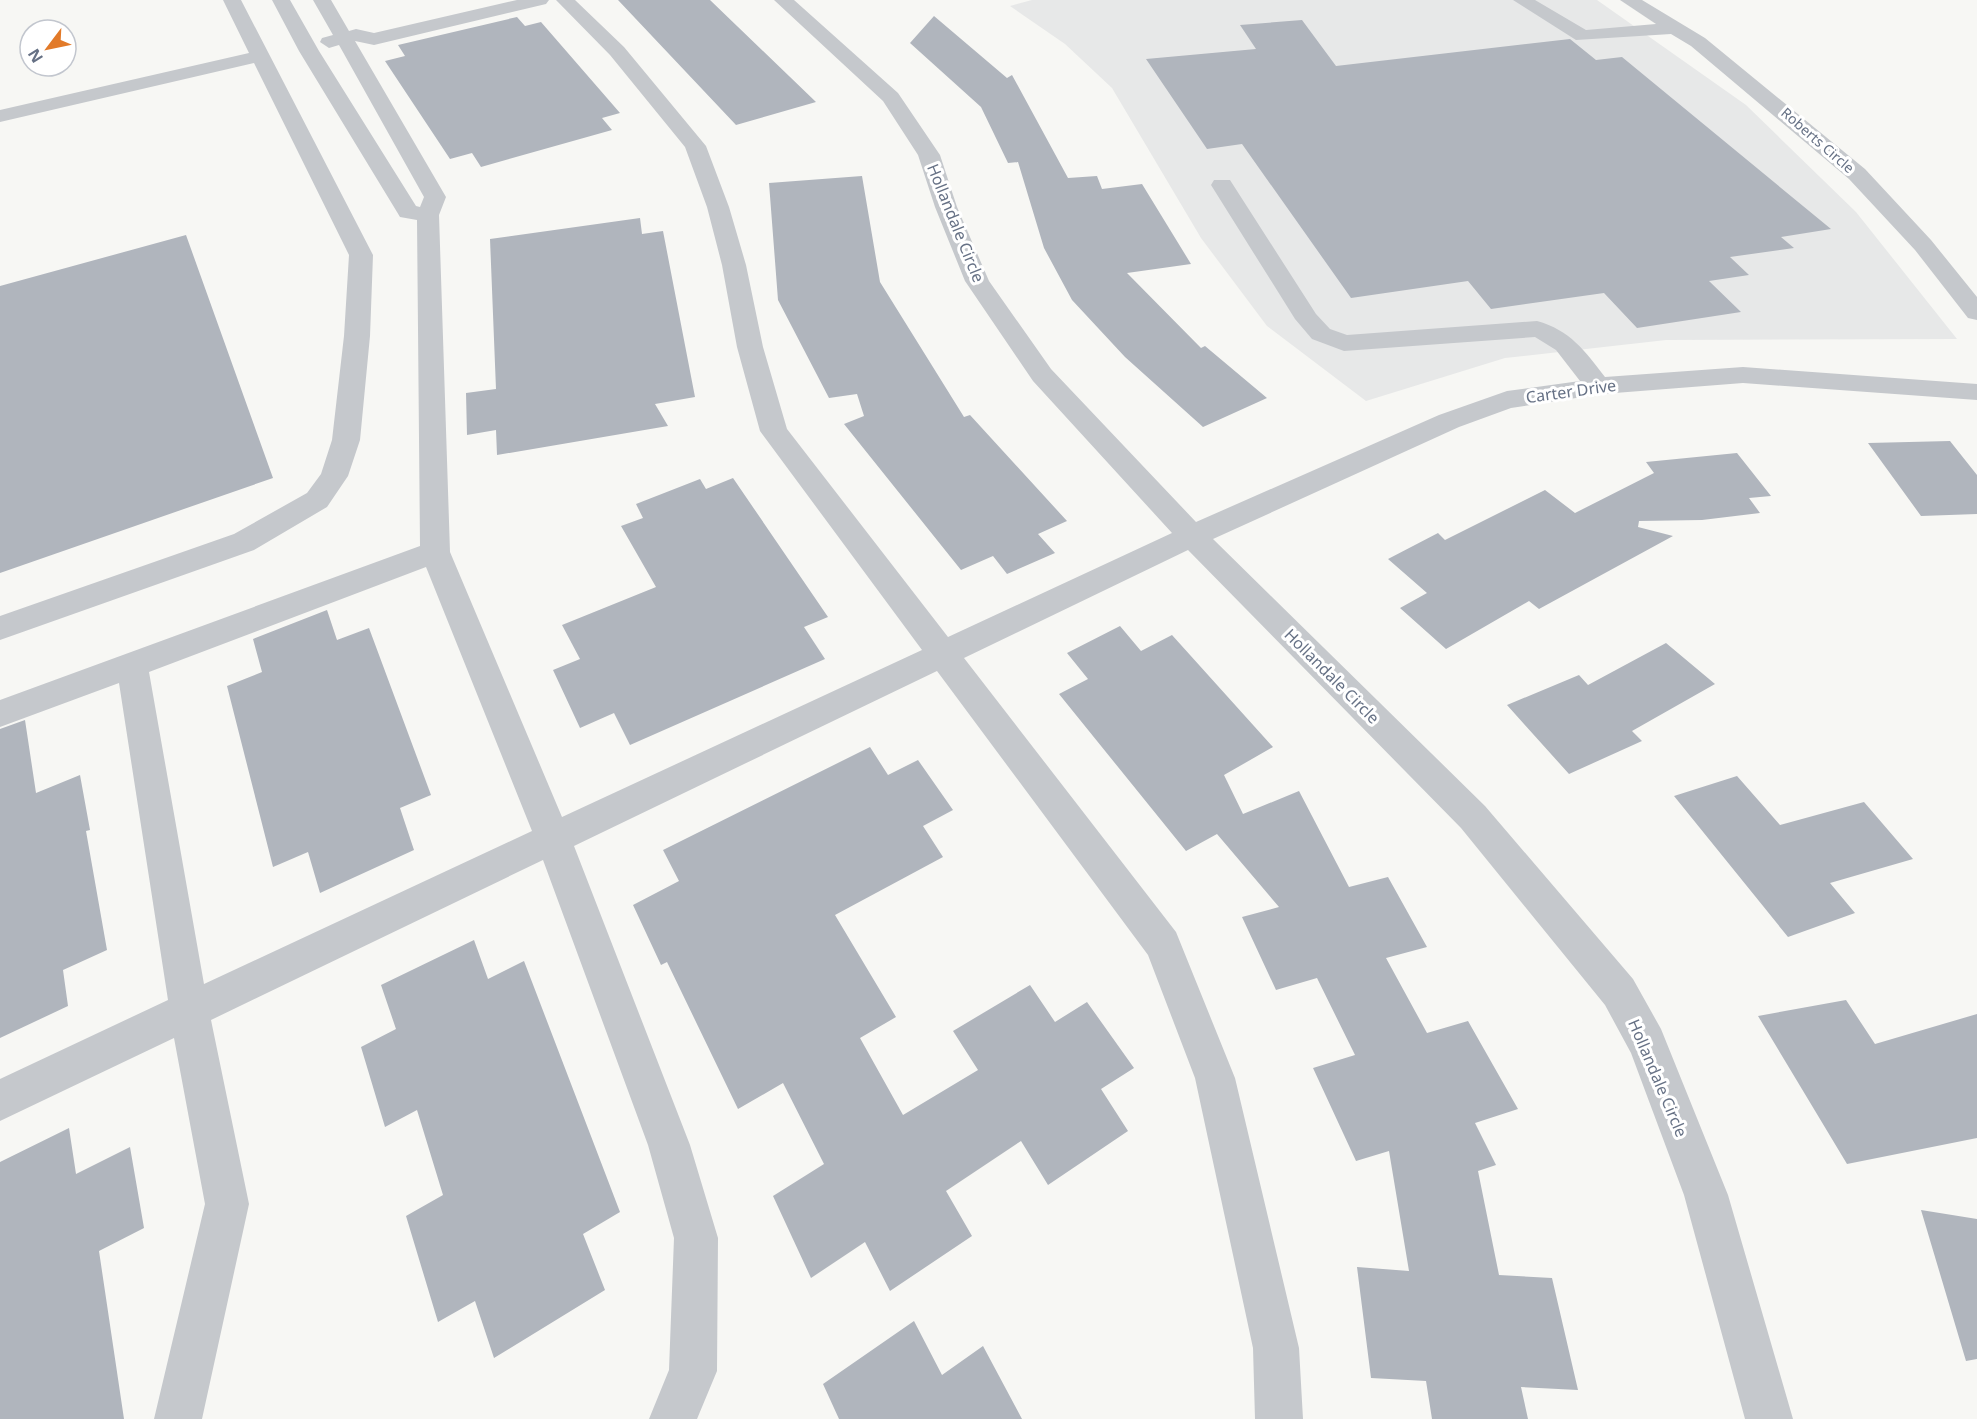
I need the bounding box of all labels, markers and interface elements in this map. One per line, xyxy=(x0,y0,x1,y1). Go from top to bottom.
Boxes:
north arrow xyxy=(18,18,78,78)
text: N xyxy=(23,45,48,67)
street label: Roberts Circle xyxy=(1777,103,1859,177)
street label: Hollandale Circle xyxy=(922,160,990,286)
street label: Carter Drive xyxy=(1524,374,1618,408)
street label: Hollandale Circle xyxy=(1280,624,1384,728)
street label: Hollandale Circle xyxy=(1623,1016,1693,1140)

